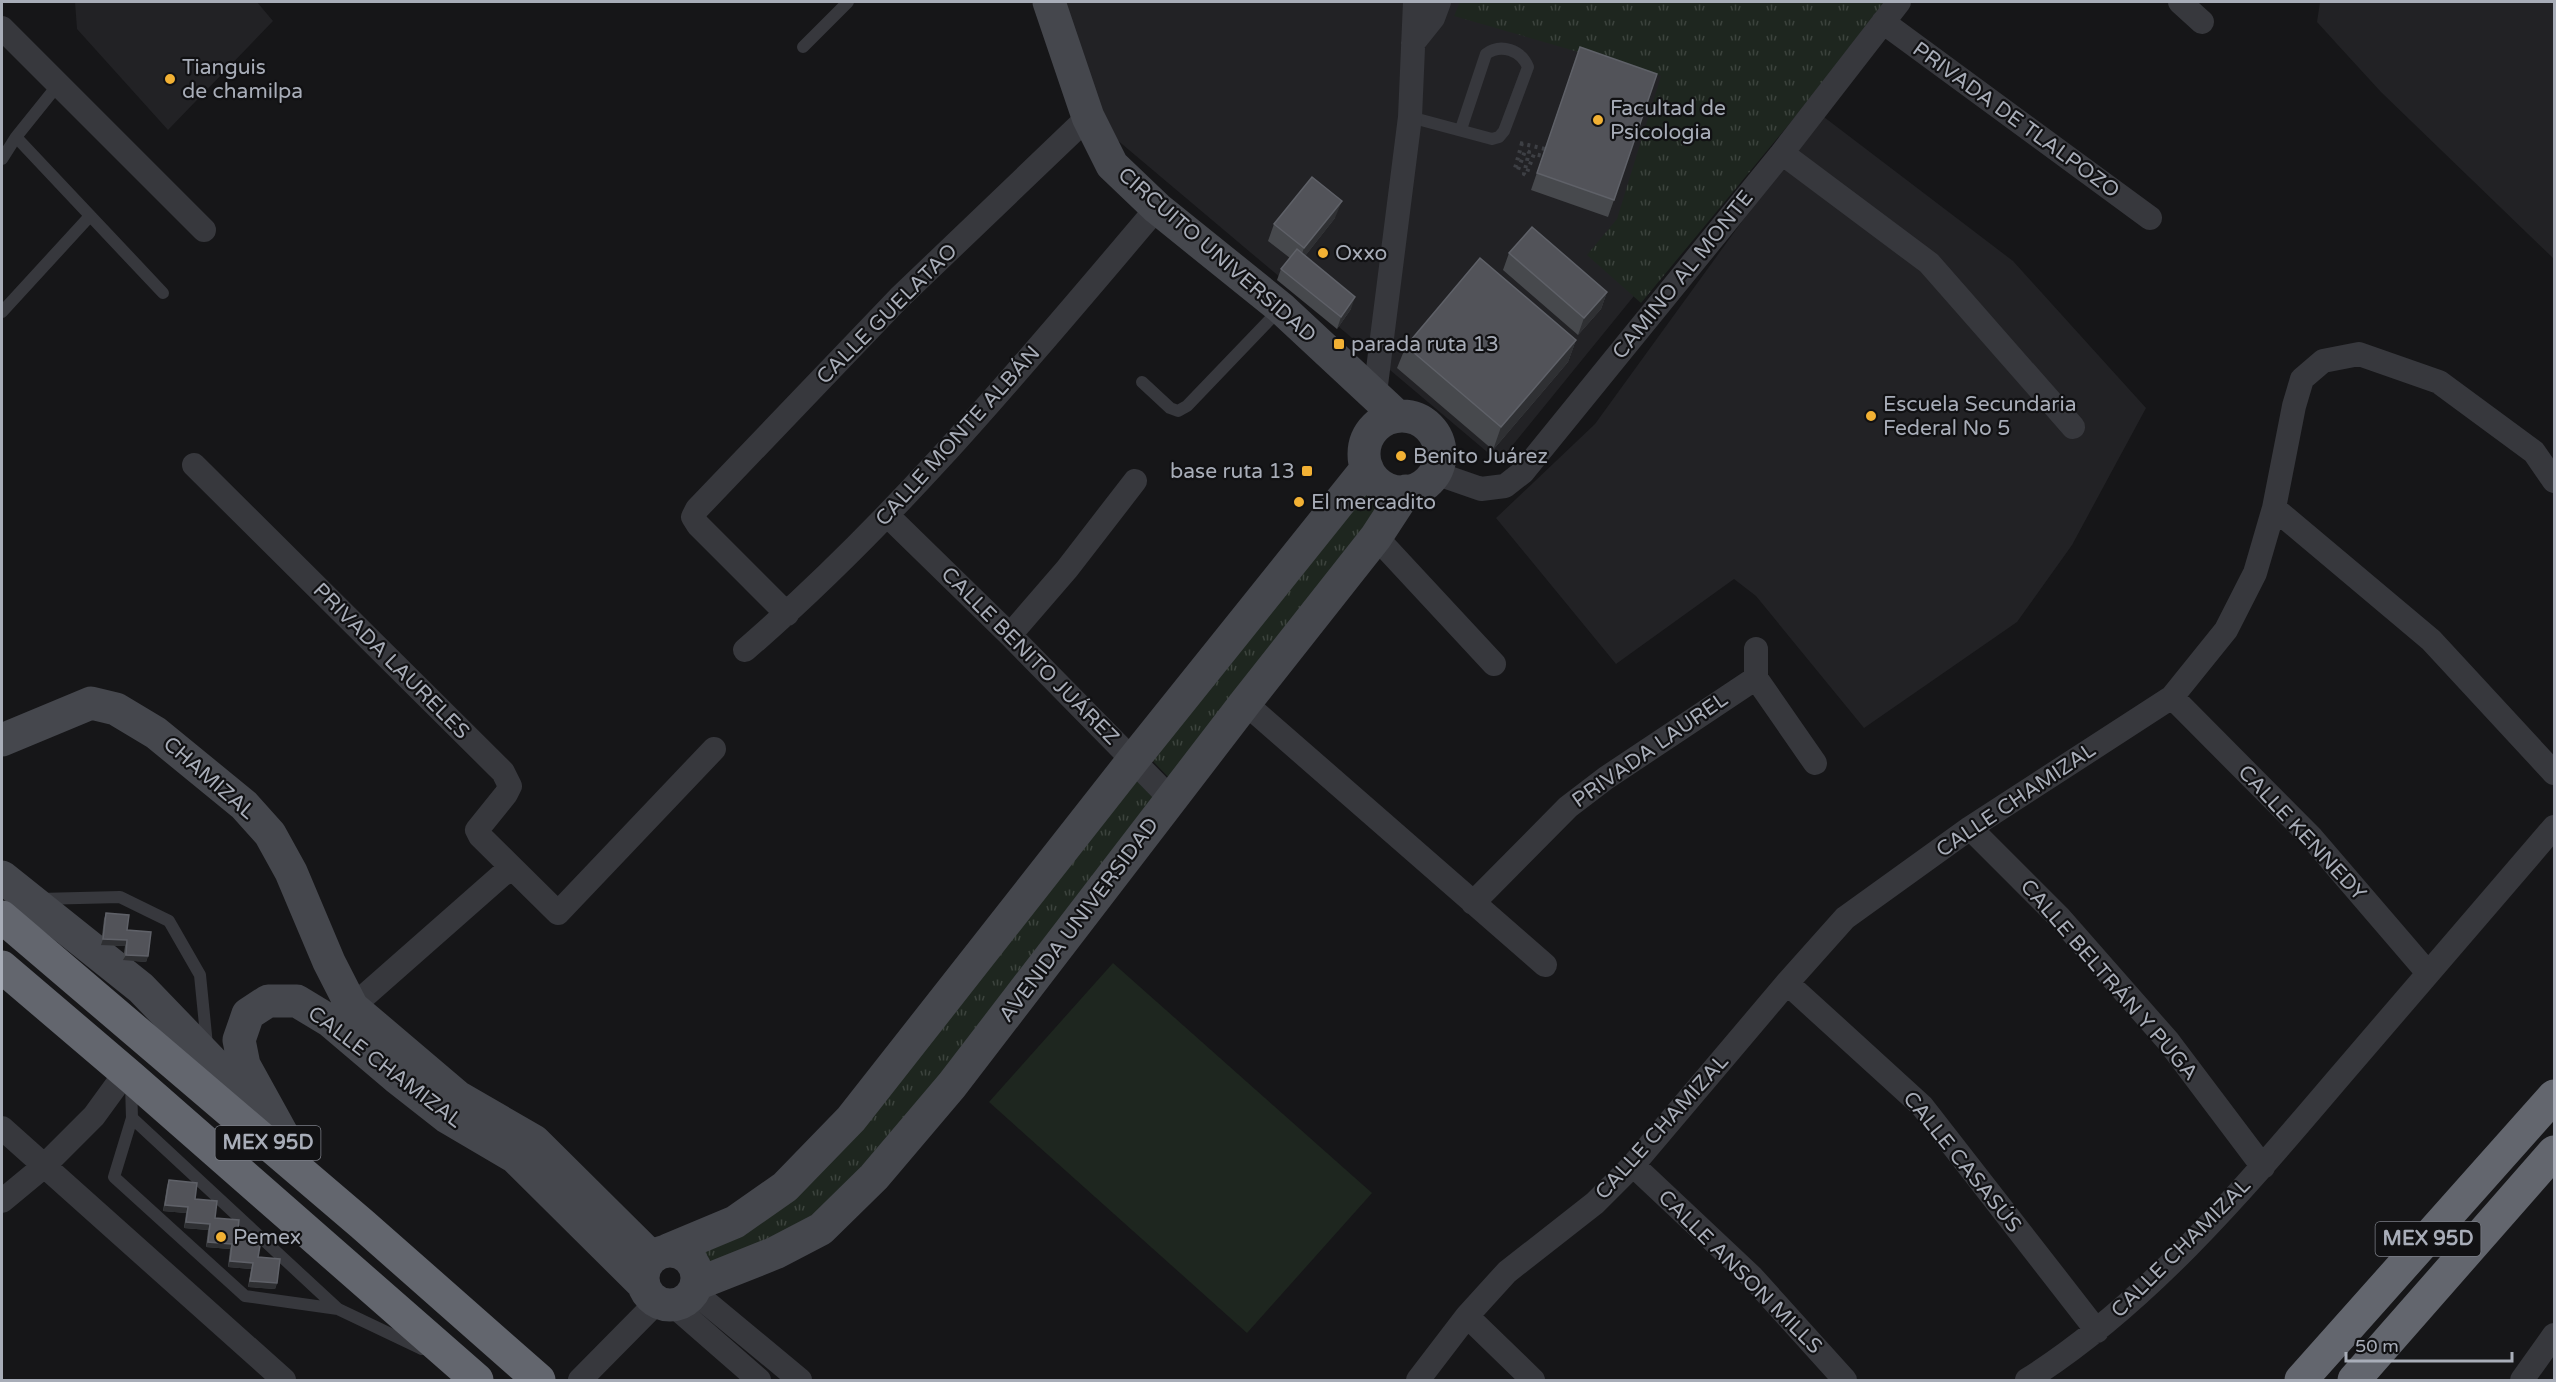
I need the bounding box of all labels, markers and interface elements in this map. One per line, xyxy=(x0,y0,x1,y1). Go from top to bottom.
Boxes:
street label: PRIVADA DE TLALPOZO xyxy=(1908,37,2124,203)
place label: Tianguis de chamilpa xyxy=(182,55,303,104)
marker: Tianguis de chamilpa xyxy=(163,72,177,86)
place label: Facultad de Psicologia xyxy=(1610,96,1726,145)
marker: Facultad de Psicologia xyxy=(1591,113,1605,127)
street label: CIRCUITO UNIVERSIDAD xyxy=(1113,162,1321,348)
street label: CAMINO AL MONTE xyxy=(1607,186,1759,364)
street label: CALLE GUELATAO xyxy=(812,239,962,389)
place label: Oxxo xyxy=(1335,241,1387,266)
marker: Oxxo xyxy=(1316,246,1330,260)
place label: parada ruta 13 xyxy=(1351,332,1499,357)
marker: parada ruta 13 xyxy=(1332,337,1346,351)
street label: CALLE MONTE ALBÁN xyxy=(870,341,1046,531)
place label: Escuela Secundaria Federal No 5 xyxy=(1883,392,2076,441)
marker: Escuela Secundaria Federal No 5 xyxy=(1864,409,1878,423)
place label: Benito Juárez xyxy=(1413,444,1548,469)
marker: Benito Juárez xyxy=(1394,449,1408,463)
place label: base ruta 13 xyxy=(1170,459,1295,484)
marker: base ruta 13 xyxy=(1300,464,1314,478)
place label: El mercadito xyxy=(1311,490,1436,515)
marker: El mercadito xyxy=(1292,495,1306,509)
street label: CALLE BENITO JUÁREZ xyxy=(936,562,1124,750)
street label: PRIVADA LAURELES xyxy=(308,578,474,744)
street label: PRIVADA LAUREL xyxy=(1567,687,1733,813)
street label: CHAMIZAL xyxy=(158,731,260,825)
street label: CALLE CHAMIZAL xyxy=(1932,737,2100,863)
street label: CALLE KENNEDY xyxy=(2233,760,2371,906)
street label: AVENIDA UNIVERSIDAD xyxy=(994,813,1164,1027)
street label: CALLE BELTRÁN Y PUGA xyxy=(2015,874,2203,1086)
street label: CALLE CHAMIZAL xyxy=(303,1001,467,1133)
street label: CALLE CHAMIZAL xyxy=(1590,1049,1734,1205)
street label: CALLE CASASÚS xyxy=(1898,1087,2026,1238)
road number: MEX 95D xyxy=(216,1126,320,1160)
street label: CALLE CHAMIZAL xyxy=(2106,1173,2256,1323)
street label: CALLE ANSON MILLS xyxy=(1653,1185,1827,1359)
road number: MEX 95D xyxy=(2376,1222,2480,1256)
place label: Pemex xyxy=(233,1225,301,1250)
marker: Pemex xyxy=(214,1230,228,1244)
scale bar xyxy=(2346,1325,2512,1363)
text: 50 m xyxy=(2355,1335,2399,1357)

